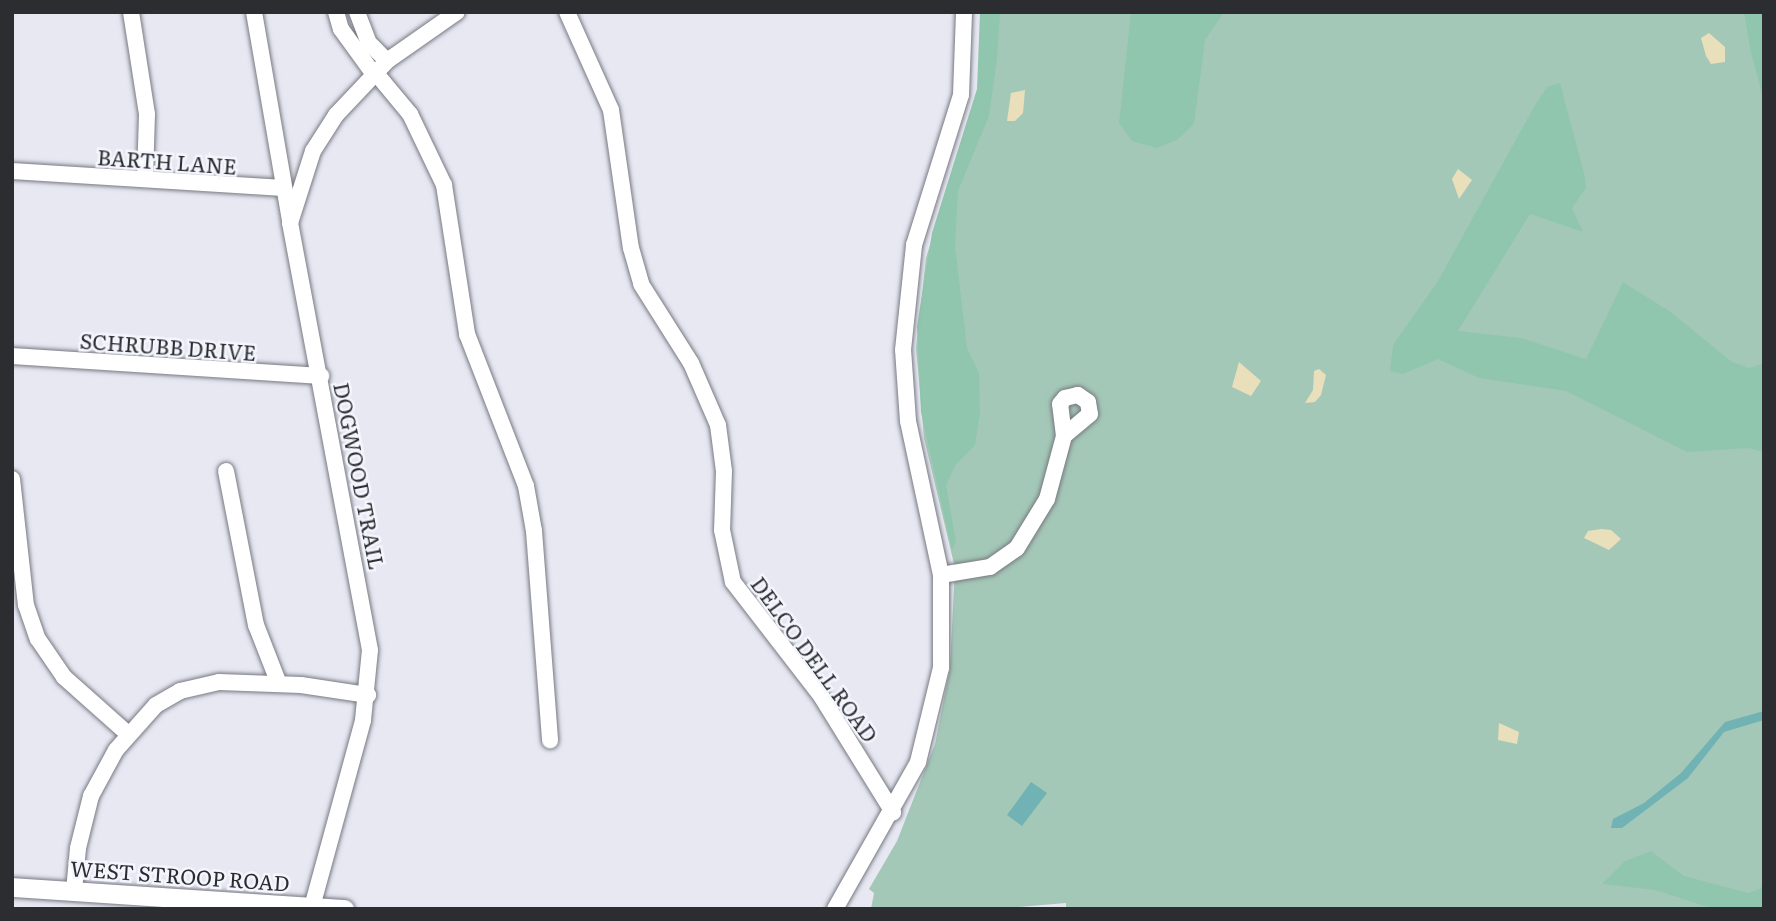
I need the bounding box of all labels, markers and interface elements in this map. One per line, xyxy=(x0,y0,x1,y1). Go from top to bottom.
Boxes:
street label: BARTH LANE xyxy=(97,144,237,178)
street label: SCHRUBB DRIVE xyxy=(79,327,257,365)
street label: DOGWOOD TRAIL xyxy=(329,380,391,572)
street label: DELCO DELL ROAD xyxy=(746,571,884,747)
street label: WEST STROOP ROAD xyxy=(69,855,291,895)

